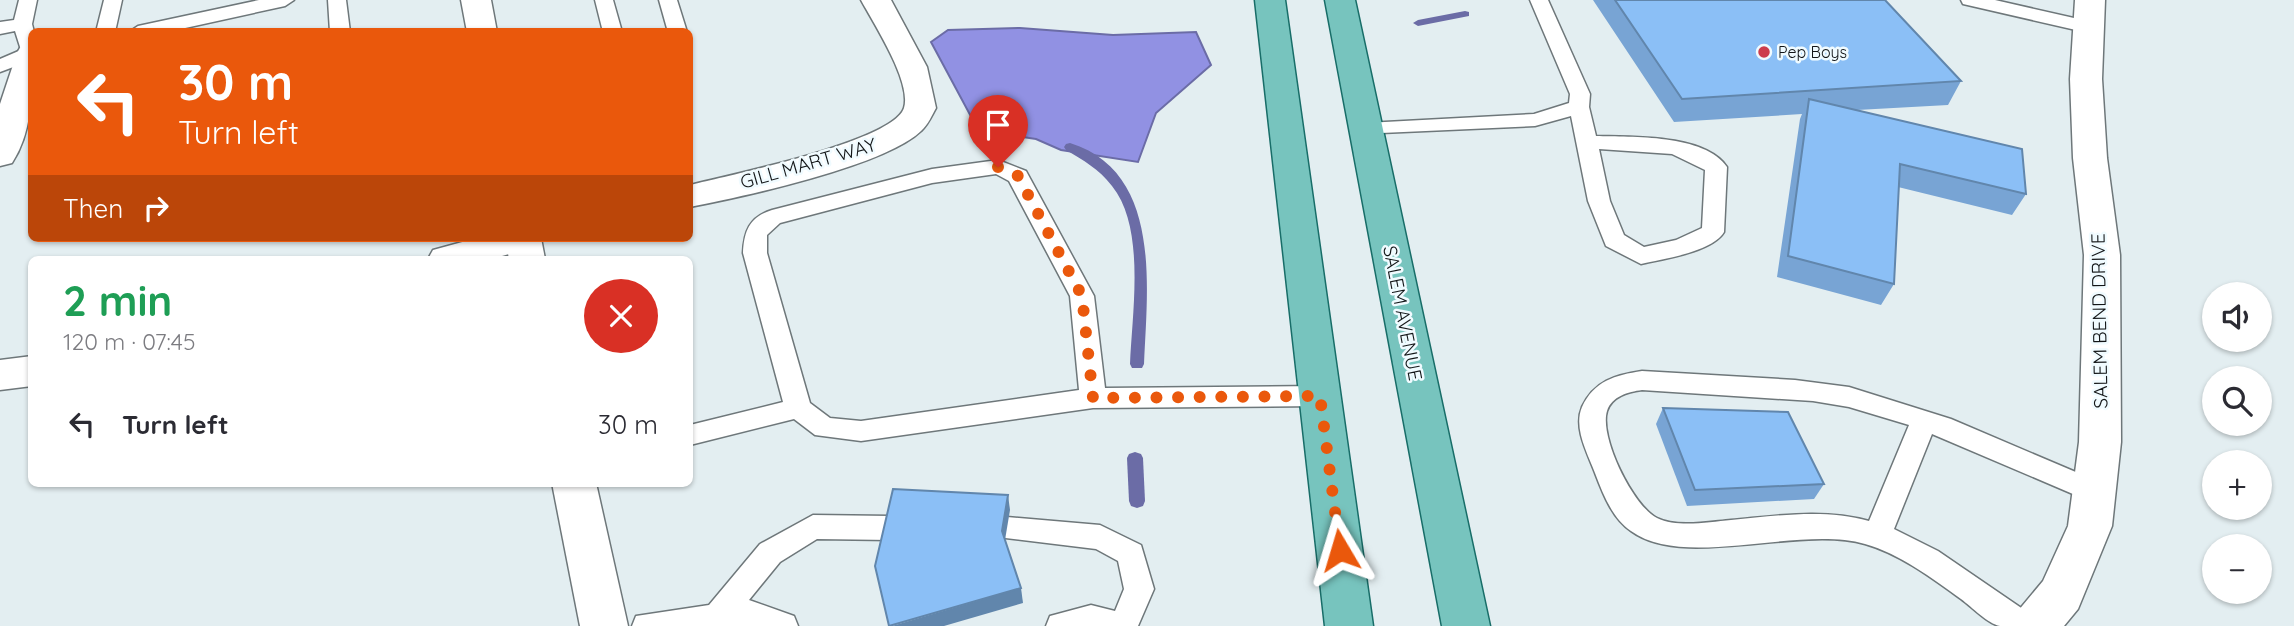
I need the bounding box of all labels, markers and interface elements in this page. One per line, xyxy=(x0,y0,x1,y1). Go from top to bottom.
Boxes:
place label: Pep Boys xyxy=(1778,42,1847,62)
marker: Pep Boys xyxy=(1756,44,1772,60)
text: 30 m xyxy=(178,51,293,112)
icon: left xyxy=(63,56,154,147)
pin xyxy=(968,95,1028,167)
icon: arrive xyxy=(979,106,1017,144)
text: Turn left xyxy=(178,112,299,152)
street label: GILL MART WAY xyxy=(737,132,879,194)
icon: right xyxy=(137,189,175,227)
text: Then xyxy=(63,192,123,225)
street label: SALEM BEND DRIVE xyxy=(2085,233,2113,409)
street label: SALEM AVENUE xyxy=(1378,244,1428,382)
text: 2 min xyxy=(63,274,172,327)
button: close xyxy=(584,279,658,353)
map controls xyxy=(2202,282,2272,604)
button: sound xyxy=(2202,282,2272,352)
text: 120 m · 07:45 xyxy=(63,327,196,356)
button: search xyxy=(2202,366,2272,436)
icon: left xyxy=(63,405,101,443)
text: Turn left xyxy=(122,408,229,441)
text: 30 m xyxy=(598,408,658,441)
button: + xyxy=(2202,450,2272,520)
position arrow xyxy=(1303,513,1377,587)
button: − xyxy=(2202,534,2272,604)

